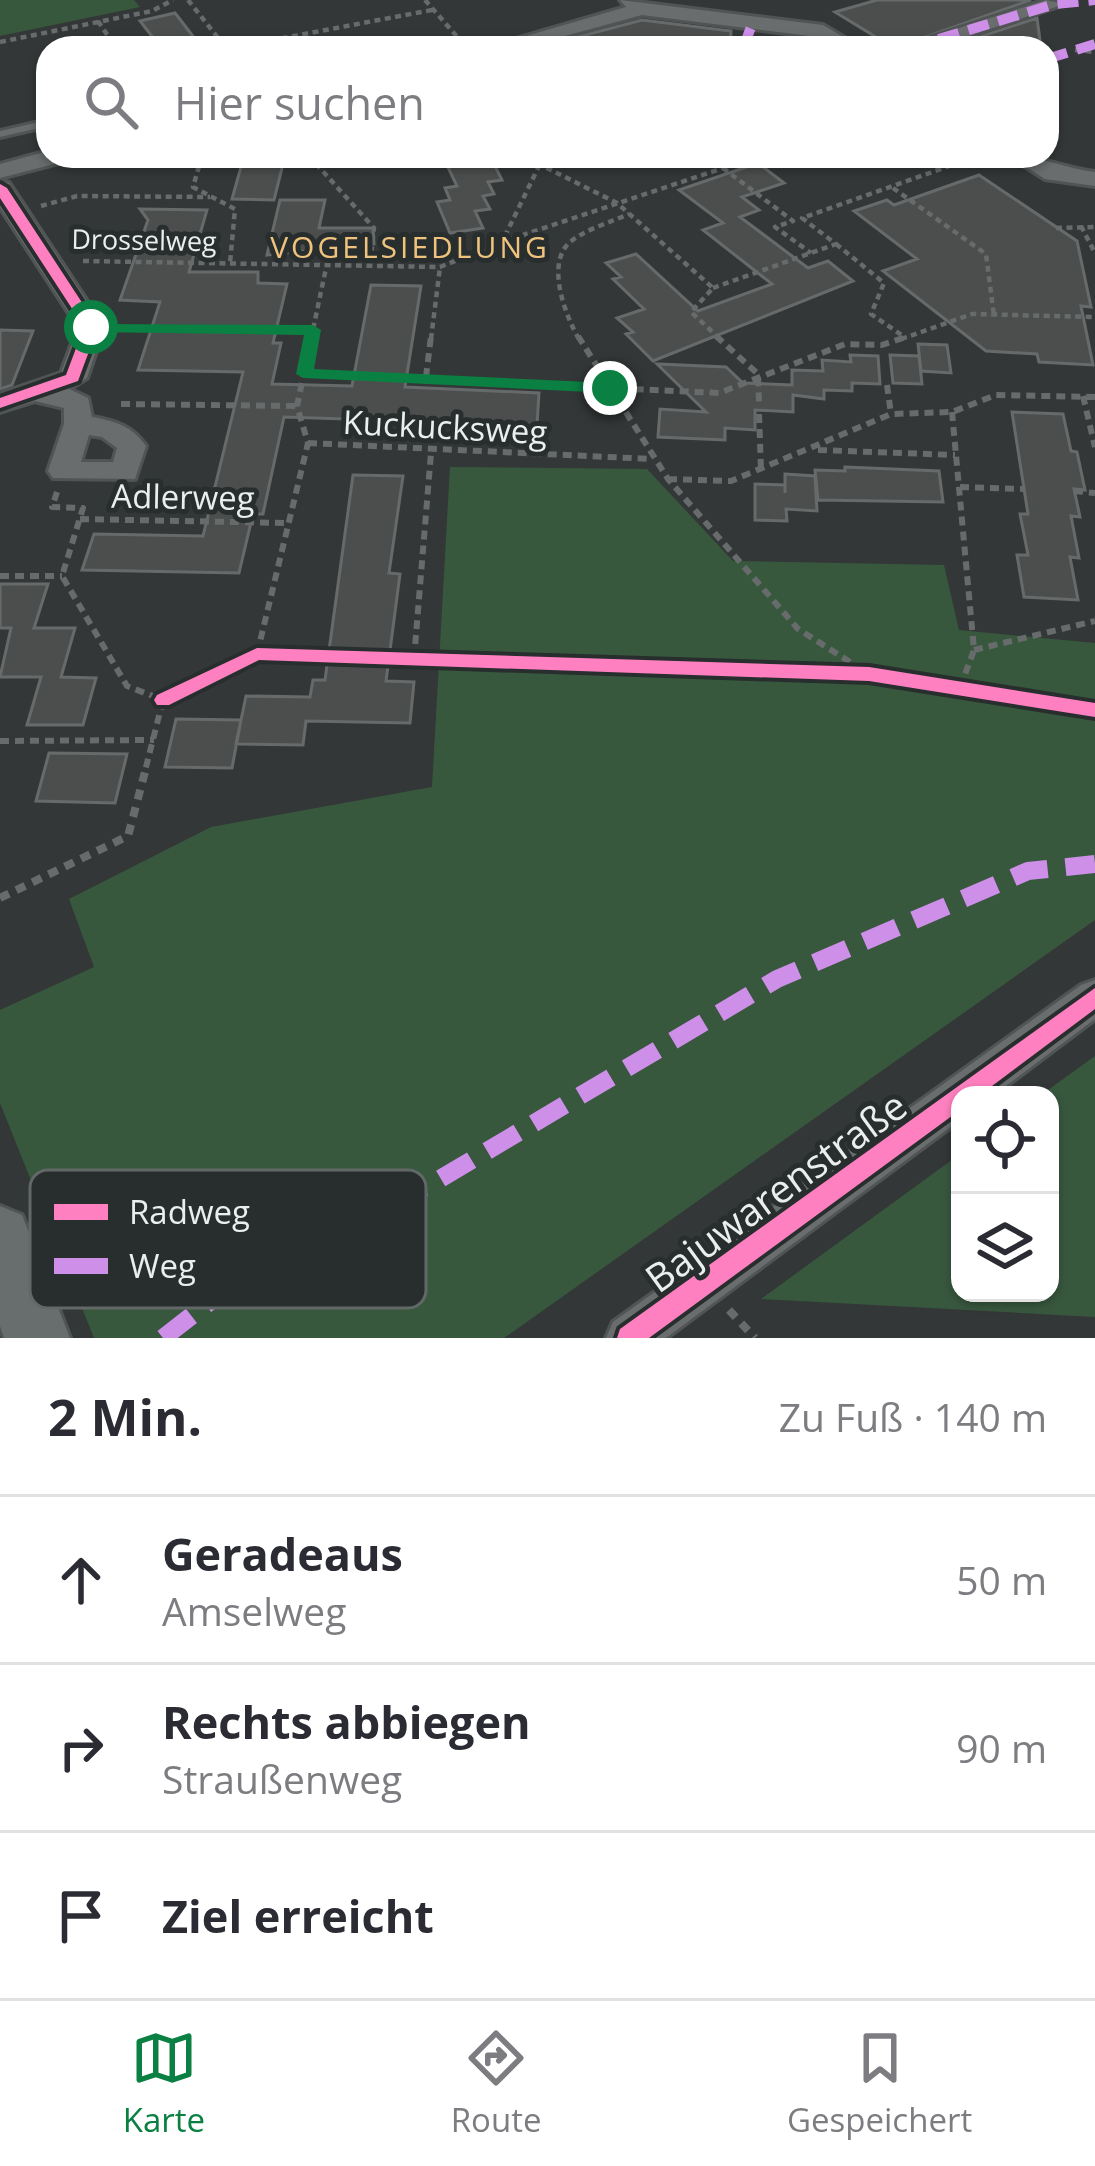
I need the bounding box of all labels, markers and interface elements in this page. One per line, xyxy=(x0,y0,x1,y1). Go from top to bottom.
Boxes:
search box xyxy=(36,36,1059,168)
icon: search xyxy=(78,69,144,135)
text: Hier suchen xyxy=(174,72,425,133)
street label: Drosselweg xyxy=(71,220,217,259)
district label: VOGELSIEDLUNG xyxy=(270,226,550,267)
route start xyxy=(64,300,118,354)
route end xyxy=(583,361,637,415)
street label: Kuckucksweg xyxy=(342,399,548,454)
street label: Adlerweg xyxy=(111,473,255,520)
street label: Bajuwarenstraße xyxy=(634,1078,916,1303)
map controls xyxy=(951,1086,1059,1302)
button: locate xyxy=(951,1086,1059,1194)
legend xyxy=(30,1170,426,1308)
text: Radweg xyxy=(129,1189,250,1234)
button: layers xyxy=(951,1194,1059,1302)
text: Weg xyxy=(129,1243,196,1288)
text: 2 Min. xyxy=(48,1381,202,1451)
text: Zu Fuß · 140 m xyxy=(779,1390,1047,1443)
text: Geradeaus xyxy=(162,1523,403,1584)
icon: ahead xyxy=(48,1547,114,1613)
text: 50 m xyxy=(956,1553,1047,1606)
text: Amselweg xyxy=(162,1584,346,1637)
text: Rechts abbiegen xyxy=(162,1691,531,1752)
icon: right xyxy=(48,1715,114,1781)
text: 90 m xyxy=(956,1721,1047,1774)
text: Straußenweg xyxy=(162,1752,402,1805)
icon: arrive xyxy=(48,1883,114,1949)
text: Ziel erreicht xyxy=(162,1885,434,1946)
tab: Karte xyxy=(123,2025,205,2142)
tab: Route xyxy=(451,2025,541,2142)
tab: Gespeichert xyxy=(787,2025,972,2142)

